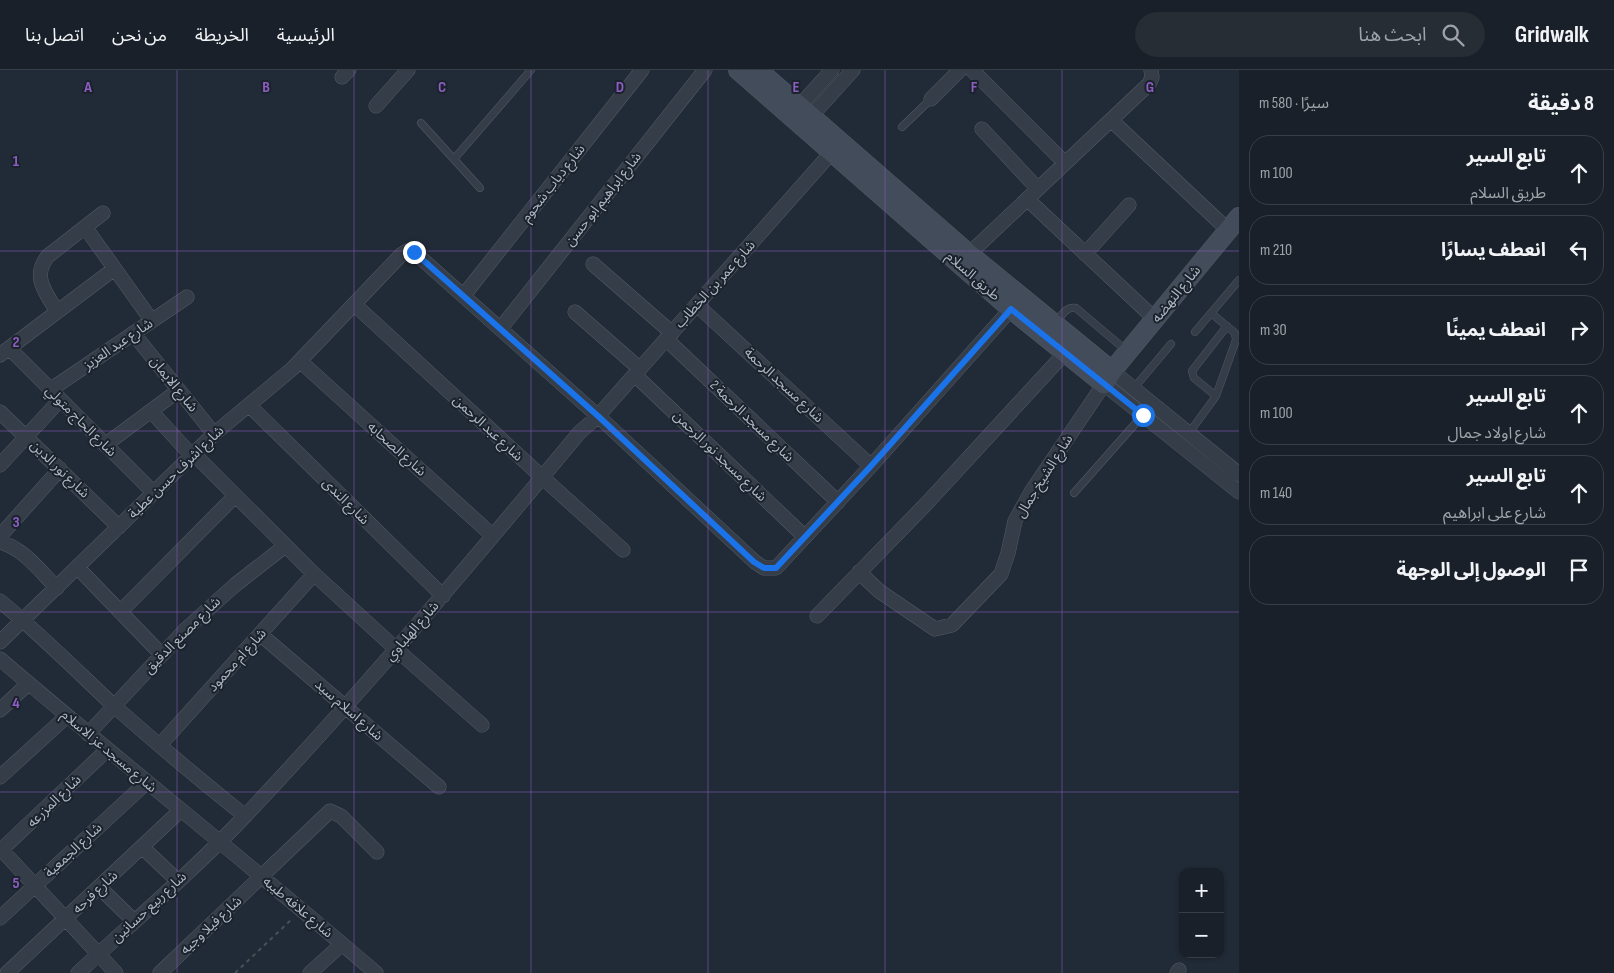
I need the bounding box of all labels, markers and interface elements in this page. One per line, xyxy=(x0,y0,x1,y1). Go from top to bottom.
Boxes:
search box xyxy=(1135,12,1485,57)
text: Gridwalk xyxy=(1515,20,1589,49)
icon: search xyxy=(1439,21,1467,49)
text: ابحث هنا xyxy=(1358,24,1427,47)
text: اتصل بنا xyxy=(25,25,84,46)
text: من نحن xyxy=(112,25,167,46)
text: الخريطة xyxy=(195,25,249,46)
text: الرئيسية xyxy=(277,25,335,46)
text: A xyxy=(83,78,92,97)
text: B xyxy=(262,78,270,97)
text: C xyxy=(438,78,446,97)
text: D xyxy=(616,78,624,97)
text: E xyxy=(793,78,800,97)
text: F xyxy=(971,78,978,97)
text: G xyxy=(1146,78,1154,97)
text: 8 دقيقة xyxy=(1528,91,1594,116)
text: سيرًا · 580 m xyxy=(1259,94,1329,113)
street label: شارع دياب شحوم xyxy=(517,141,590,226)
text: تابع السير xyxy=(1467,145,1546,168)
street label: شارع ابراهيم ابو حسن xyxy=(561,149,647,251)
text: 1 xyxy=(13,152,20,171)
icon: ahead xyxy=(1565,159,1593,187)
text: 100 m xyxy=(1260,164,1293,183)
text: طريق السلام xyxy=(1470,184,1546,203)
icon: left xyxy=(1565,236,1593,264)
street label: شارع عمر بن الخطاب xyxy=(671,237,760,333)
text: انعطف يسارًا xyxy=(1441,239,1546,262)
route end xyxy=(403,241,426,264)
text: 210 m xyxy=(1260,241,1292,260)
street label: طريق السلام xyxy=(941,248,1004,306)
street label: شارع النهضه xyxy=(1148,262,1206,327)
street label: شارع عبد العزيز xyxy=(79,315,157,376)
icon: right xyxy=(1565,316,1593,344)
text: انعطف يمينًا xyxy=(1446,319,1546,342)
text: 30 m xyxy=(1260,321,1287,340)
text: 2 xyxy=(12,333,20,352)
street label: شارع مسجد الرحمة xyxy=(739,344,827,428)
street label: شارع الايمان xyxy=(145,353,202,417)
street label: شارع مسجد الرحمة 2 xyxy=(705,377,798,467)
street label: شارع الحاج متولي xyxy=(40,382,120,462)
text: تابع السير xyxy=(1467,385,1546,408)
street label: شارع عبد الرحمن xyxy=(448,391,527,466)
icon: ahead xyxy=(1565,399,1593,427)
route start xyxy=(1132,404,1155,427)
text: 100 m xyxy=(1260,404,1293,423)
street label: شارع مسجد نور الرحمن xyxy=(668,407,770,507)
street label: شارع الصحابه xyxy=(363,418,430,481)
street label: شارع اشرف حسن عطية xyxy=(125,422,229,524)
text: شارع اولاد جمال xyxy=(1447,424,1546,443)
street label: شارع الشيخ جمال xyxy=(1012,431,1078,522)
street label: شارع نور الدين xyxy=(25,436,93,503)
text: تابع السير xyxy=(1467,465,1546,488)
street label: شارع الندى xyxy=(318,474,373,529)
icon: ahead xyxy=(1565,479,1593,507)
text: 140 m xyxy=(1260,484,1292,503)
text: شارع على ابراهيم xyxy=(1443,504,1546,523)
text: 3 xyxy=(12,513,20,532)
icon: arrive xyxy=(1565,556,1593,584)
text: الوصول إلى الوجهة xyxy=(1397,559,1546,582)
street label: شارع مصنع الدقيق xyxy=(140,593,225,678)
street label: شارع الهلباوي xyxy=(381,598,444,666)
street label: شارع ام محمود xyxy=(204,625,271,697)
street label: شارع اسلام سيد xyxy=(310,676,387,746)
text: 4 xyxy=(12,694,20,713)
street label: شارع مسجد عز الاسلام xyxy=(56,706,160,798)
street label: شارع المزرعه xyxy=(23,771,86,832)
street label: شارع الجمعية xyxy=(41,819,107,883)
street label: شارع فرحه xyxy=(69,867,123,919)
street label: شارع ربيع حسانين xyxy=(108,868,191,948)
map controls xyxy=(1179,868,1224,958)
button: + xyxy=(1179,868,1224,913)
street label: شارع علافه طيبه xyxy=(258,873,337,943)
text: 5 xyxy=(12,874,20,893)
street label: شارع فيلا وجيه xyxy=(177,892,247,959)
button: − xyxy=(1179,913,1224,958)

